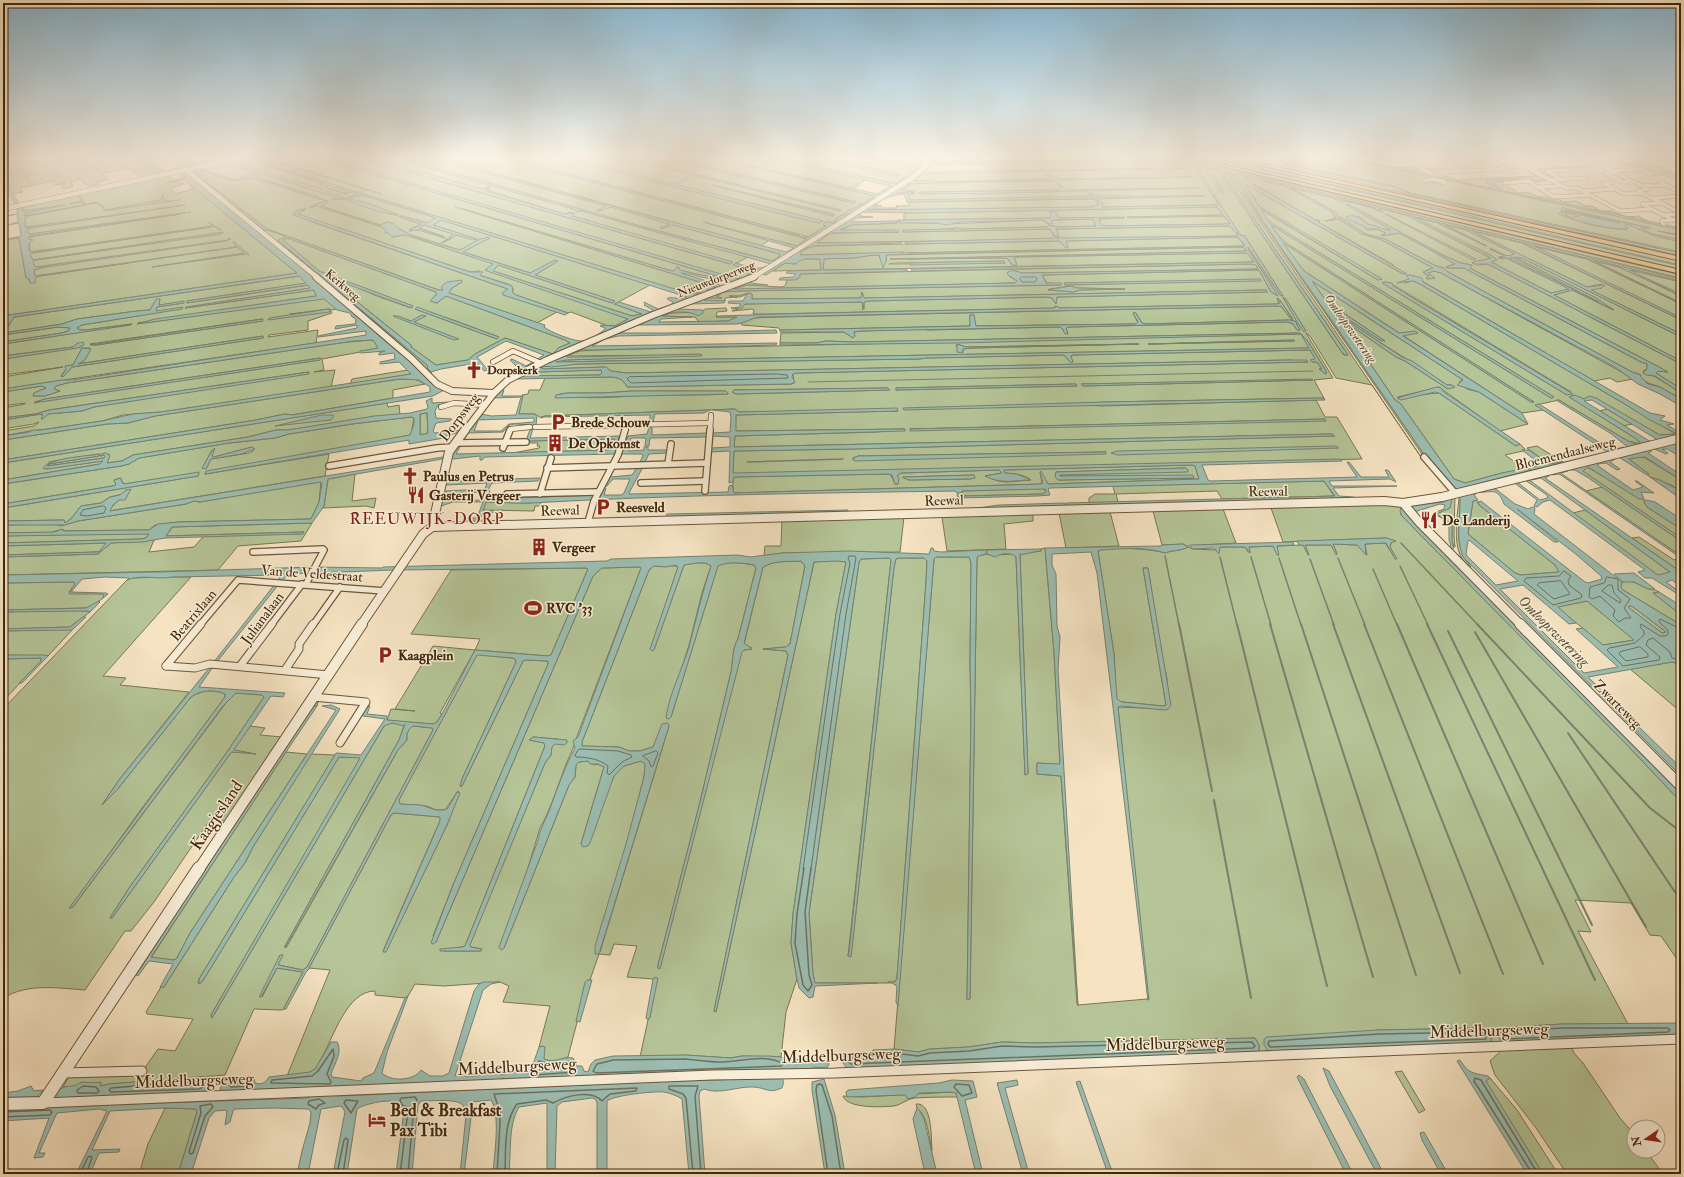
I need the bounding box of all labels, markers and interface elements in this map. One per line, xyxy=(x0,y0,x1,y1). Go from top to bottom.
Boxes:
street label: Nieuwdorperweg xyxy=(675,257,758,301)
street label: Kerkweg xyxy=(322,266,364,305)
water label: Omloopswetering xyxy=(1320,291,1381,367)
church icon: Dorpskerk xyxy=(464,360,484,380)
place label: Dorpskerk xyxy=(487,363,538,378)
street label: Dorpsweg xyxy=(436,389,485,446)
parking icon: Brede Schouw xyxy=(548,412,568,432)
place label: Brede Schouw xyxy=(571,414,652,431)
building icon: De Opkomst xyxy=(545,433,565,453)
street label: Bloemendaalseweg xyxy=(1513,433,1618,474)
place label: De Opkomst xyxy=(568,435,640,453)
church icon: Paulus en Petrus xyxy=(400,466,420,486)
place label: Paulus en Petrus xyxy=(423,468,514,485)
street label: Reewal xyxy=(1248,483,1288,500)
restaurant icon: Gasterij Vergeer xyxy=(406,485,426,505)
place label: Gasterij Vergeer xyxy=(429,487,521,505)
street label: Reewal xyxy=(924,491,964,510)
parking icon: Reesveld xyxy=(593,497,613,517)
place label: Reesveld xyxy=(616,499,665,516)
street label: Reewal xyxy=(540,501,580,520)
district label: REEUWIJK-DORP xyxy=(350,509,504,530)
restaurant icon: De Landerij xyxy=(1419,510,1439,530)
place label: De Landerij xyxy=(1442,512,1510,529)
building icon: Vergeer xyxy=(529,537,549,557)
place label: Vergeer xyxy=(551,539,596,557)
street label: Van de Veldestraat xyxy=(261,561,364,586)
street label: Beatrixlaan xyxy=(167,586,220,645)
street label: Julianalaan xyxy=(237,589,288,649)
water label: Omloopswetering xyxy=(1514,592,1594,672)
sports icon: RVC '33 xyxy=(523,598,543,618)
place label: RVC '33 xyxy=(546,600,593,617)
parking icon: Kaagplein xyxy=(375,645,395,665)
place label: Kaagplein xyxy=(398,647,454,665)
street label: Zwarteweg xyxy=(1590,677,1646,733)
street label: Kaagjesland xyxy=(185,776,248,854)
street label: Middelburgseweg xyxy=(1429,1018,1550,1043)
street label: Middelburgseweg xyxy=(1105,1031,1226,1056)
street label: Middelburgseweg xyxy=(781,1043,902,1068)
street label: Middelburgseweg xyxy=(457,1053,578,1080)
street label: Middelburgseweg xyxy=(134,1068,255,1093)
place label: Bed & Breakfast Pax Tibi xyxy=(390,1100,502,1141)
hotel icon: Bed & Breakfast Pax Tibi xyxy=(367,1110,387,1130)
north arrow xyxy=(1626,1119,1666,1159)
text: N xyxy=(1629,1134,1644,1148)

